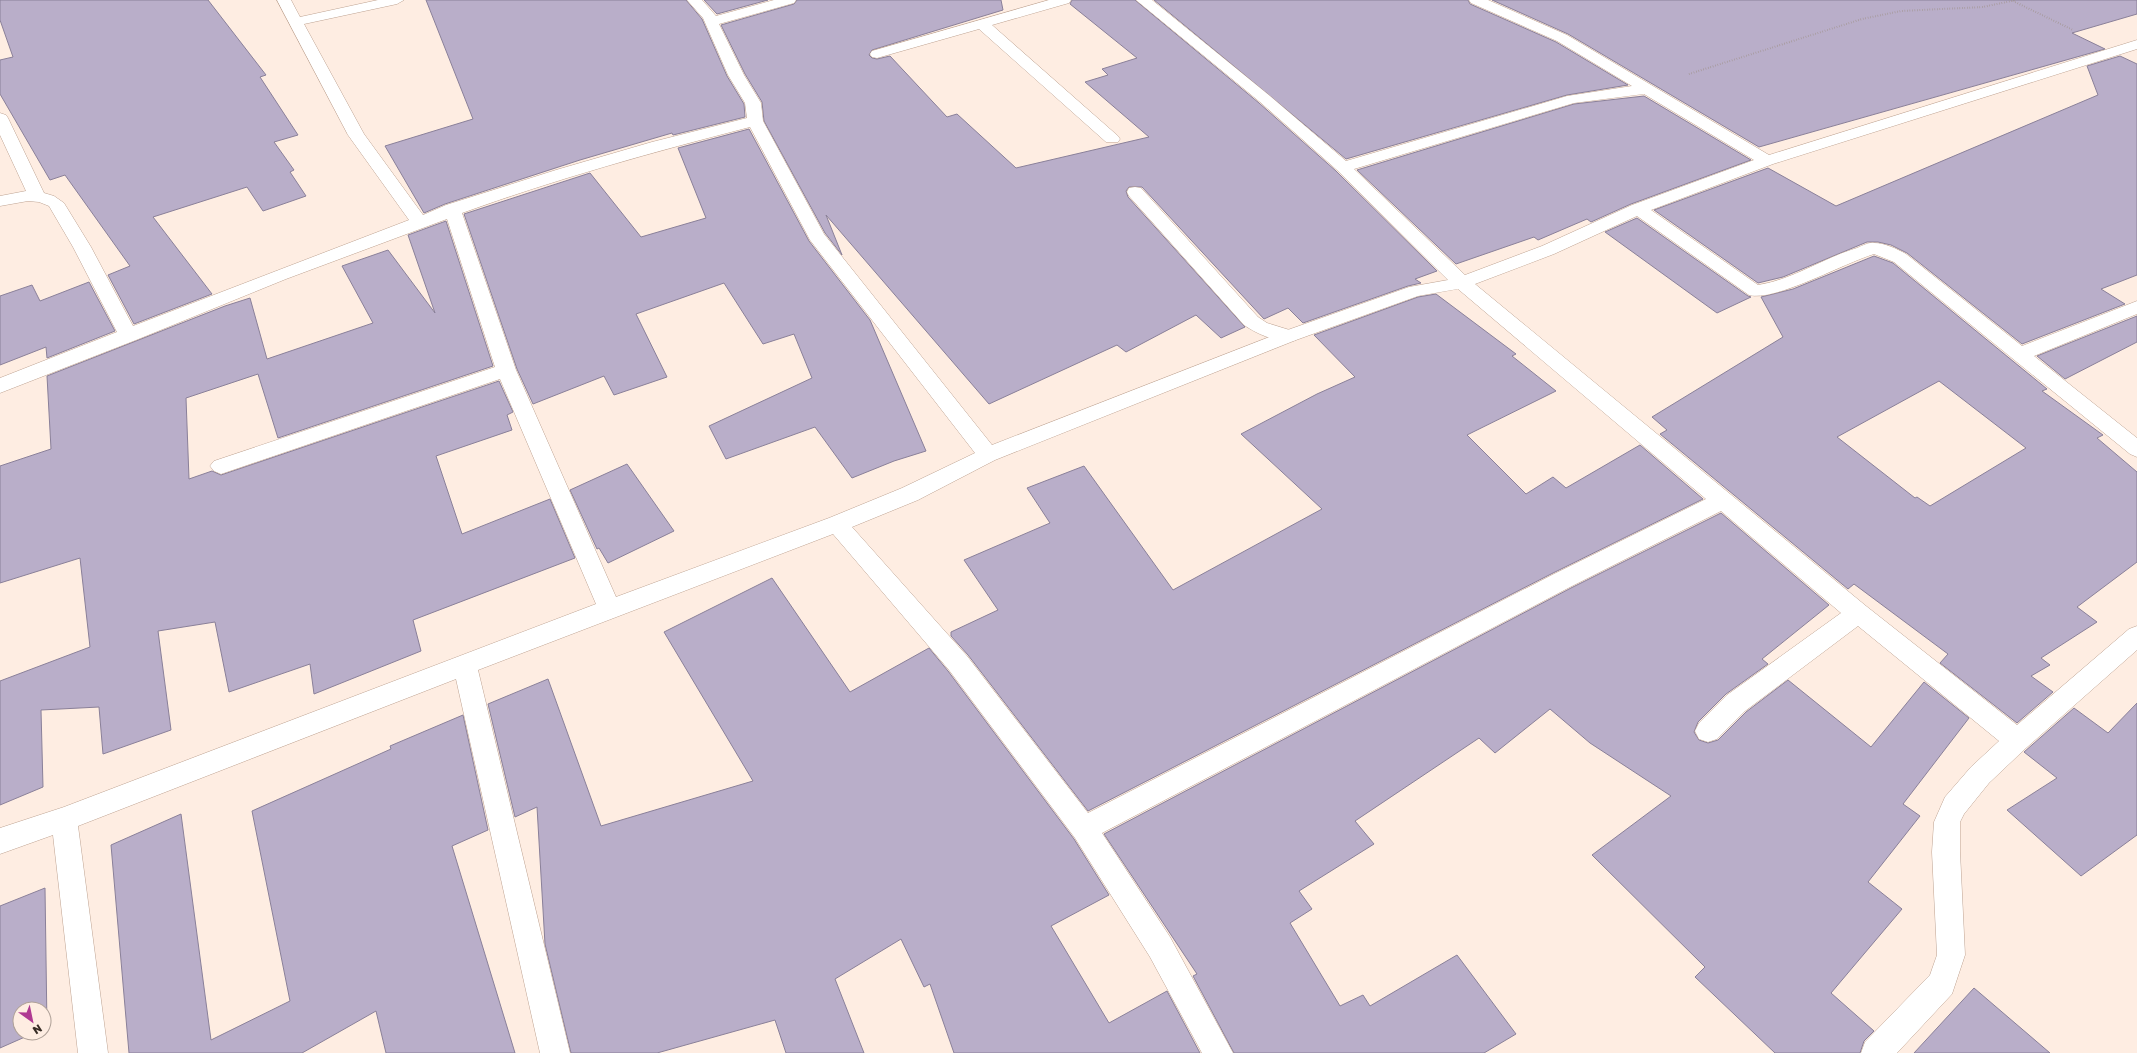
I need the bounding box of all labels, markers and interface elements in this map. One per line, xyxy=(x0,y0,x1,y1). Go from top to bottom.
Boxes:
north arrow xyxy=(12,1001,52,1041)
text: N xyxy=(31,1022,45,1038)

